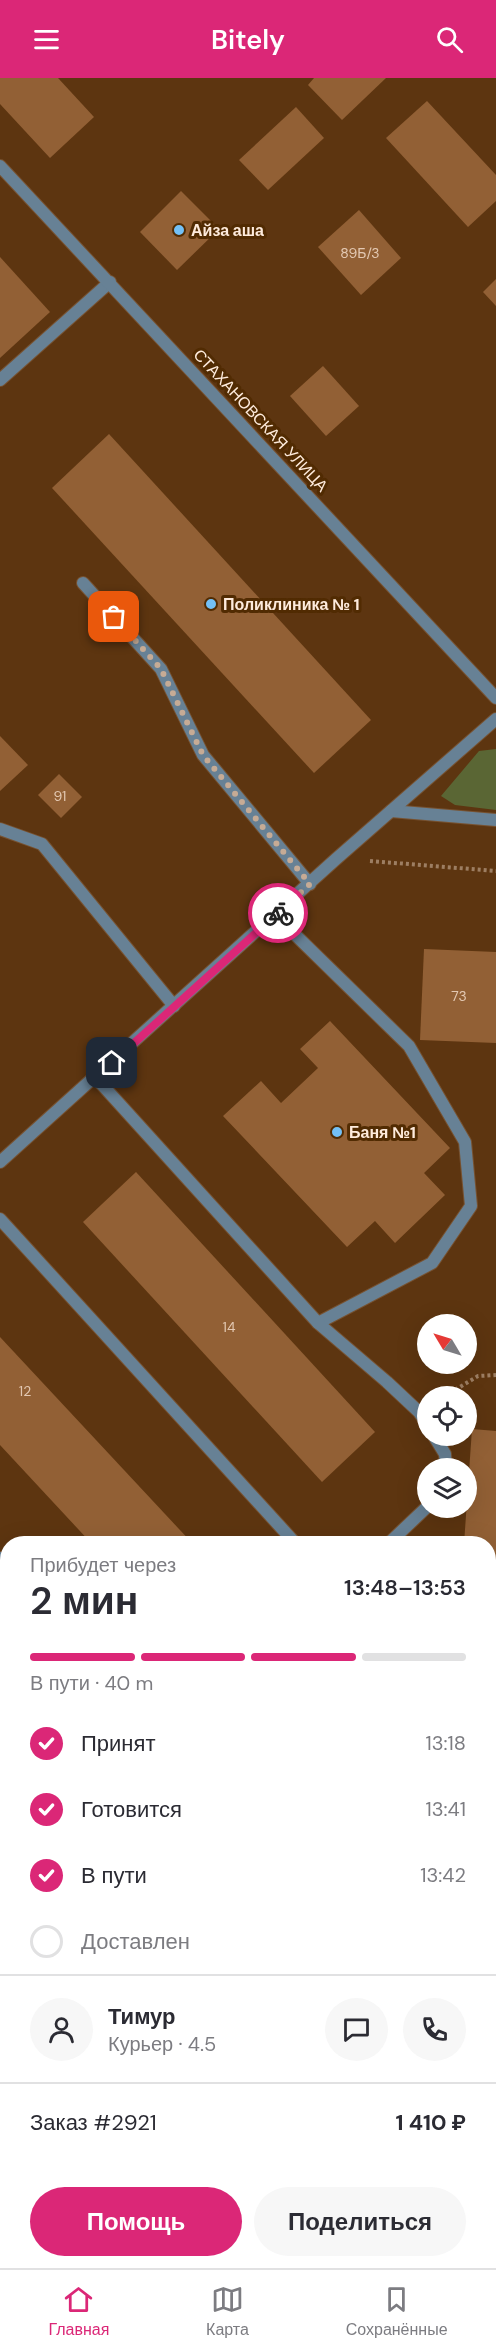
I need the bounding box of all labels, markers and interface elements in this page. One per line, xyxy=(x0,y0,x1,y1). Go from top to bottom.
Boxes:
text: Bitely xyxy=(211,22,285,57)
icon: menu xyxy=(30,23,63,56)
icon: search xyxy=(433,23,466,56)
place label: Айза аша xyxy=(191,220,264,241)
marker: Айза аша xyxy=(172,223,186,237)
house number: 89Б/3 xyxy=(340,244,380,262)
street label: СТАХАНОВСКАЯ УЛИЦА xyxy=(189,344,333,496)
pin xyxy=(88,591,139,642)
place label: Поликлиника № 1 xyxy=(223,594,360,615)
marker: Поликлиника № 1 xyxy=(204,597,218,611)
icon: bag xyxy=(97,600,130,633)
house number: 91 xyxy=(54,787,66,805)
courier xyxy=(248,883,308,943)
icon: bike xyxy=(262,897,295,930)
house number: 73 xyxy=(451,987,467,1005)
pin xyxy=(86,1037,137,1088)
icon: home xyxy=(95,1046,128,1079)
place label: Баня №1 xyxy=(349,1122,416,1143)
marker: Баня №1 xyxy=(330,1125,344,1139)
north arrow xyxy=(417,1314,477,1374)
map controls xyxy=(417,1314,477,1518)
house number: 14 xyxy=(223,1318,236,1336)
house number: 12 xyxy=(19,1382,31,1400)
button: locate xyxy=(417,1386,477,1446)
button: layers xyxy=(417,1458,477,1518)
text: Прибудет через xyxy=(30,1552,176,1578)
text: 13:48–13:53 xyxy=(344,1573,466,1602)
text: 2 мин xyxy=(30,1575,138,1626)
text: В пути · 40 m xyxy=(30,1670,153,1696)
icon: check xyxy=(30,1727,63,1760)
text: Принят xyxy=(81,1729,155,1758)
text: 13:18 xyxy=(426,1730,466,1756)
icon: check xyxy=(30,1793,63,1826)
text: Готовится xyxy=(81,1795,182,1824)
text: 13:41 xyxy=(426,1796,466,1822)
icon: check xyxy=(30,1859,63,1892)
text: В пути xyxy=(81,1861,147,1890)
text: 13:42 xyxy=(420,1862,466,1888)
text: Доставлен xyxy=(81,1927,190,1956)
button: person xyxy=(30,1998,93,2061)
button: chat xyxy=(325,1998,388,2061)
button: phone xyxy=(403,1998,466,2061)
text: Тимур xyxy=(108,2002,176,2031)
text: Курьер · 4.5 xyxy=(108,2031,216,2057)
text: Заказ #2921 xyxy=(30,2108,157,2137)
text: 1 410 ₽ xyxy=(395,2108,466,2137)
button: Помощь xyxy=(30,2187,242,2256)
button: Поделиться xyxy=(254,2187,466,2256)
tab: Главная xyxy=(48,2283,109,2340)
tab: Карта xyxy=(206,2283,249,2340)
tab: Сохранённые xyxy=(346,2283,448,2340)

